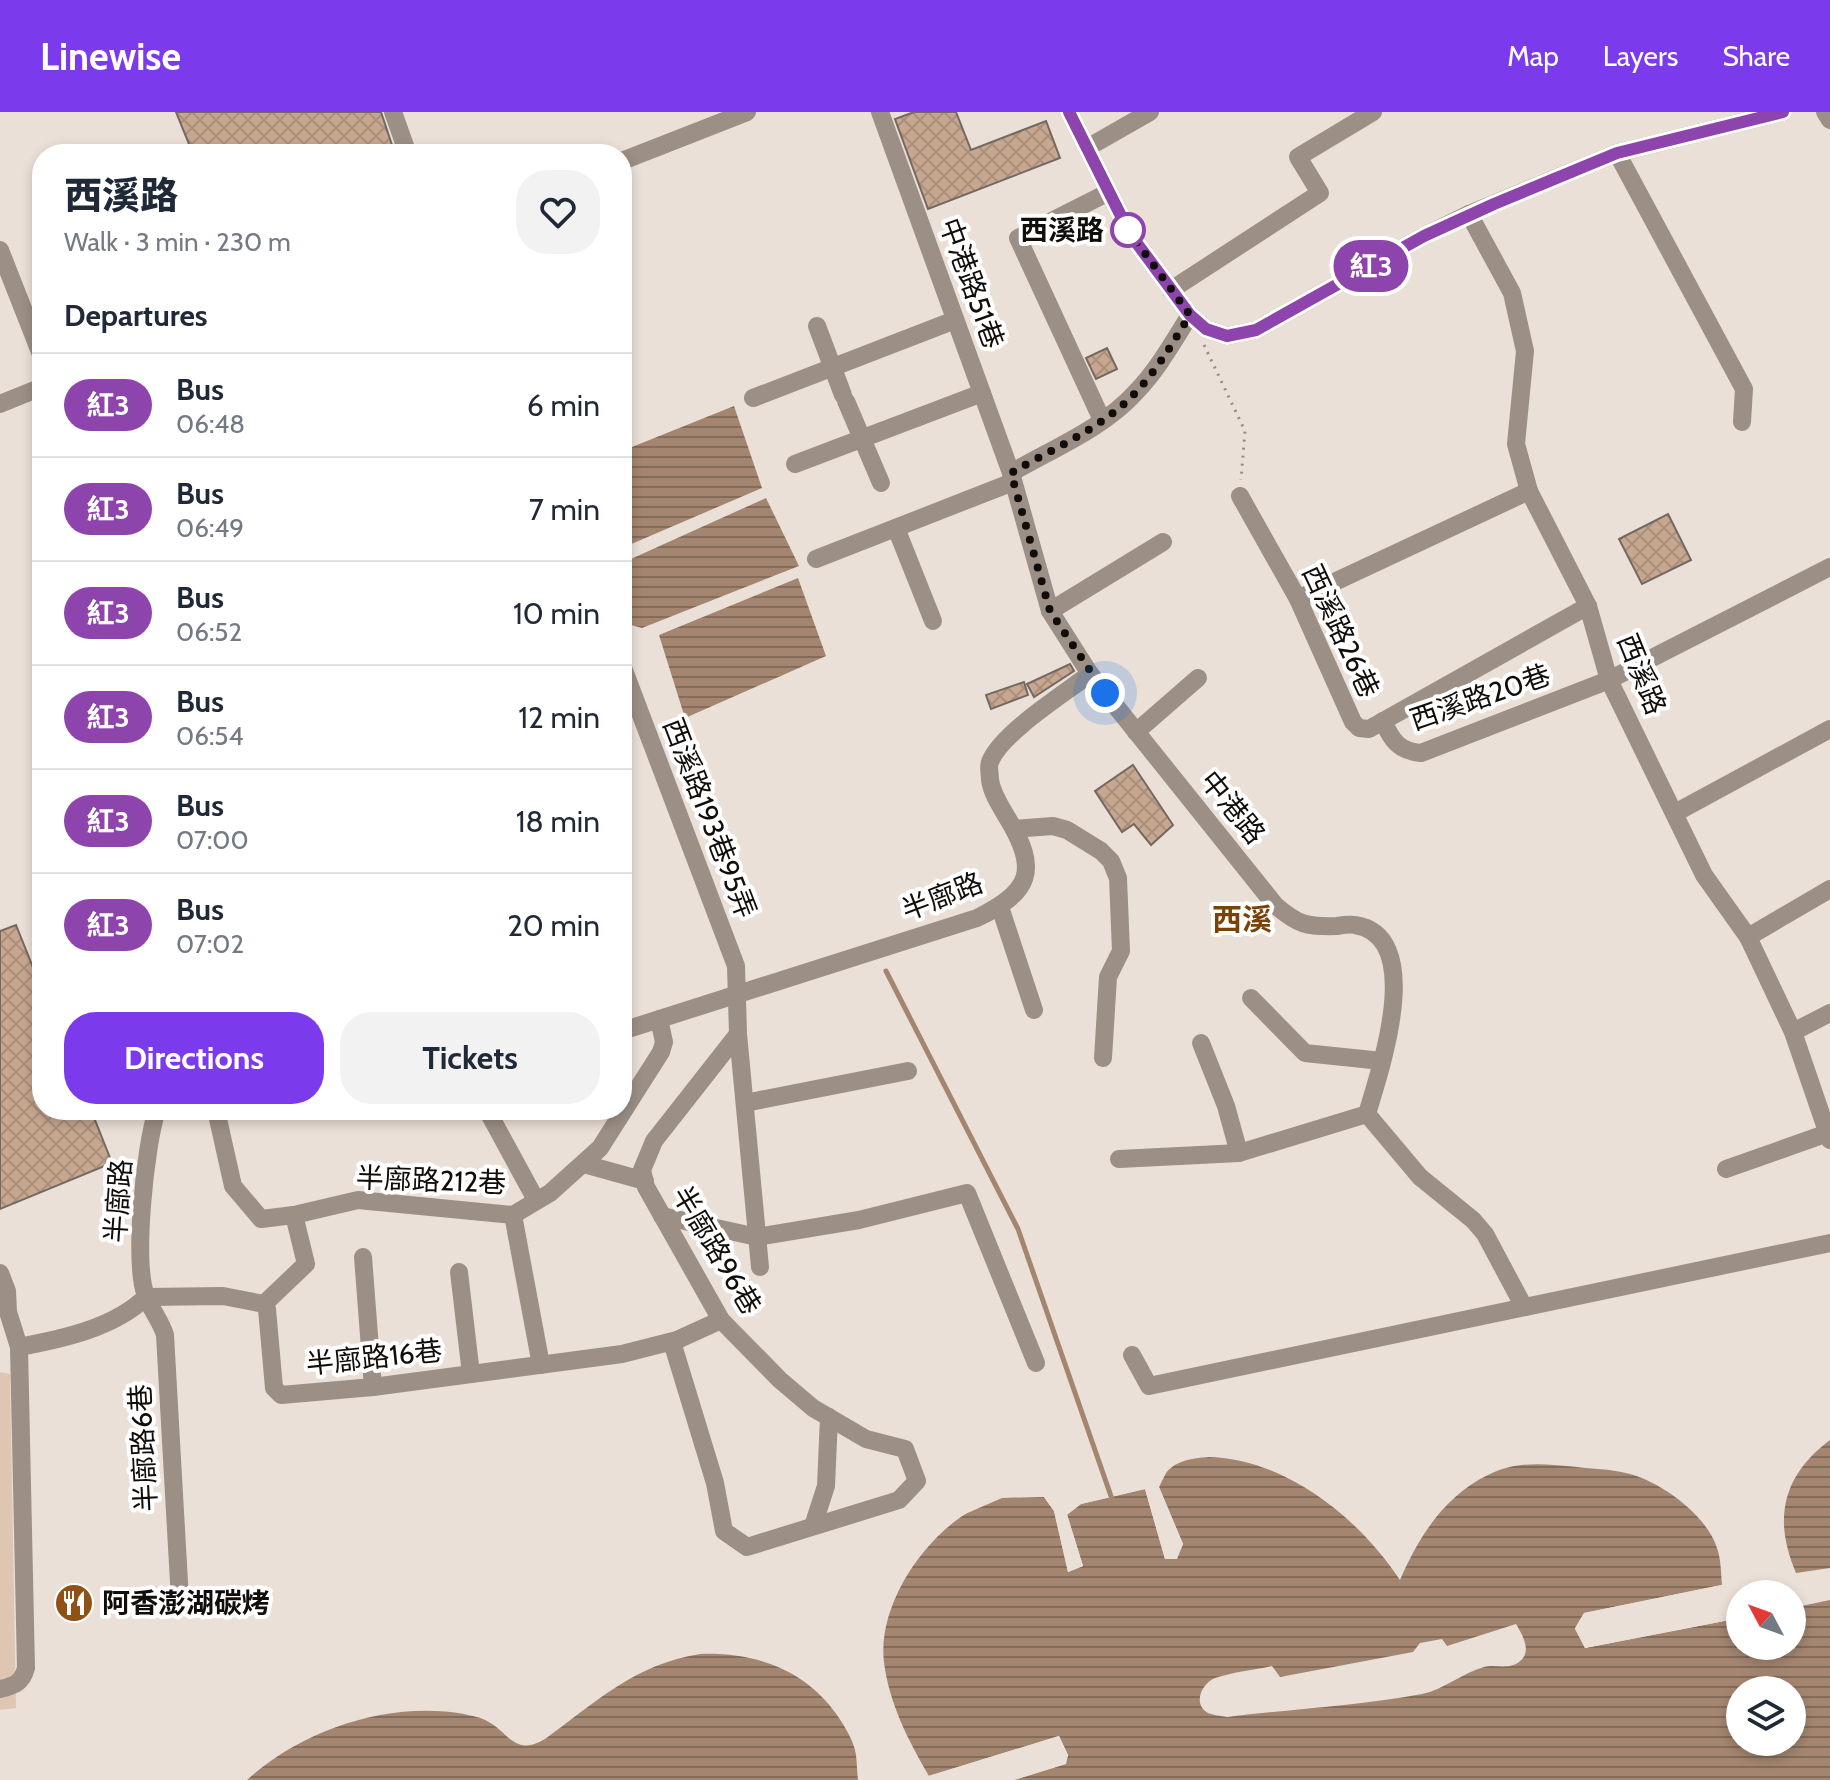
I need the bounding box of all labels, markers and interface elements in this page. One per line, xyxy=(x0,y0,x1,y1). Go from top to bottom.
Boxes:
text: Linewise xyxy=(40,33,181,80)
text: Map xyxy=(1507,39,1559,73)
text: Layers xyxy=(1603,39,1678,73)
text: Share xyxy=(1722,39,1790,73)
button: heart xyxy=(516,170,600,254)
text: 西溪路 xyxy=(64,172,178,219)
street label: 中港路51巷 xyxy=(933,213,1011,353)
place label: 西溪路 xyxy=(1020,213,1104,247)
marker: 西溪路 xyxy=(1111,213,1145,247)
text: Walk · 3 min · 230 m xyxy=(64,226,291,258)
line badge: 紅3 xyxy=(1335,240,1407,292)
text: 紅3 xyxy=(1349,249,1393,283)
text: Departures xyxy=(64,297,208,334)
text: Bus xyxy=(176,371,224,408)
text: 6 min xyxy=(527,387,600,424)
text: 紅3 xyxy=(86,388,130,422)
text: 06:48 xyxy=(176,408,245,440)
text: Bus xyxy=(176,475,224,512)
text: 7 min xyxy=(529,491,600,528)
text: 紅3 xyxy=(86,492,130,526)
text: 06:49 xyxy=(176,512,244,544)
street label: 西溪路26巷 xyxy=(1295,559,1387,703)
text: Bus xyxy=(176,579,224,616)
text: 10 min xyxy=(513,595,600,632)
text: 紅3 xyxy=(86,596,130,630)
text: 06:52 xyxy=(176,616,242,648)
street label: 西溪路 xyxy=(1611,629,1673,719)
street label: 西溪路20巷 xyxy=(1405,657,1555,737)
your location xyxy=(1085,673,1125,713)
text: Bus xyxy=(176,683,224,720)
text: 12 min xyxy=(518,699,600,736)
text: 紅3 xyxy=(86,700,130,734)
street label: 西溪路193巷95弄 xyxy=(656,713,764,923)
text: 06:54 xyxy=(176,720,243,752)
street label: 中港路 xyxy=(1193,764,1273,850)
text: Bus xyxy=(176,787,224,824)
text: 18 min xyxy=(516,803,600,840)
text: 紅3 xyxy=(86,804,130,838)
text: 07:00 xyxy=(176,824,249,856)
street label: 半廍路 xyxy=(897,865,987,927)
text: Bus xyxy=(176,891,224,928)
district label: 西溪 xyxy=(1212,901,1272,938)
text: 20 min xyxy=(507,907,600,944)
text: 紅3 xyxy=(86,908,130,942)
text: 07:02 xyxy=(176,928,244,960)
button: Directions xyxy=(64,1012,324,1104)
button: Tickets xyxy=(340,1012,600,1104)
street label: 半廍路 xyxy=(98,1158,138,1244)
street label: 半廍路212巷 xyxy=(355,1160,507,1200)
street label: 半廍路96巷 xyxy=(665,1180,769,1320)
street label: 半廍路16巷 xyxy=(304,1333,444,1381)
street label: 半廍路6巷 xyxy=(123,1383,163,1513)
north arrow xyxy=(1726,1580,1806,1660)
map controls xyxy=(1726,1580,1806,1756)
restaurant icon: 阿香澎湖碳烤 xyxy=(53,1582,95,1624)
place label: 阿香澎湖碳烤 xyxy=(102,1586,270,1620)
button: layers xyxy=(1726,1676,1806,1756)

